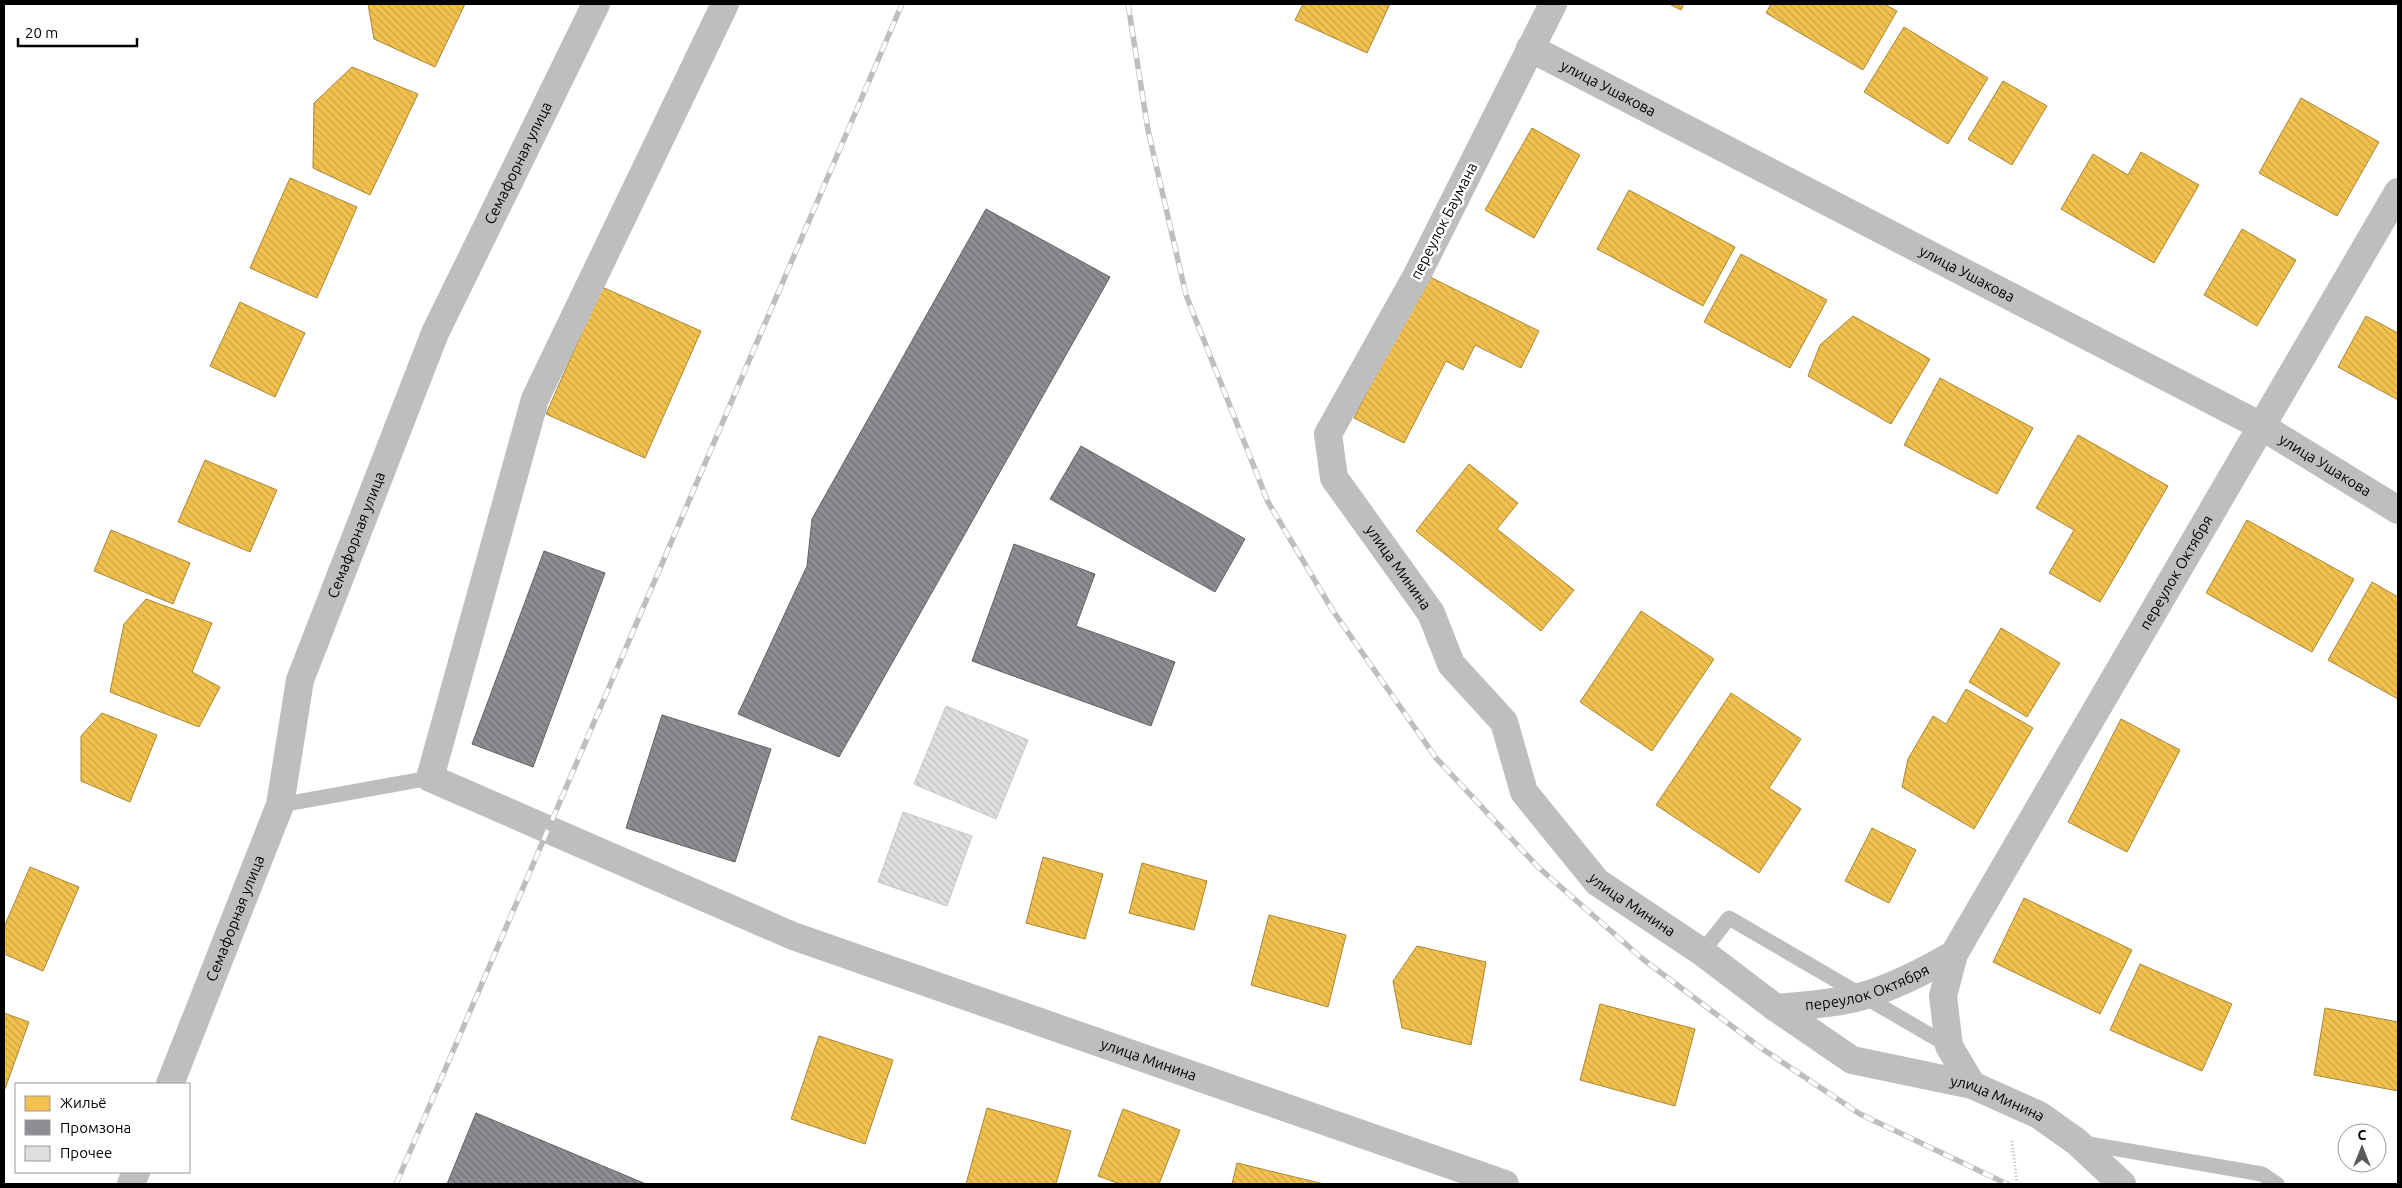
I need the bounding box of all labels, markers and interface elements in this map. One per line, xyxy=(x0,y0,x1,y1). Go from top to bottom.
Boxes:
scale bar xyxy=(18,15,136,47)
text: 20 m xyxy=(25,24,58,41)
street label: улица Ушакова xyxy=(1558,56,1659,120)
street label: Семафорная улица xyxy=(481,99,555,227)
street label: переулок Баумана xyxy=(1407,159,1480,282)
street label: улица Ушакова xyxy=(1917,242,2018,305)
street label: улица Ушакова xyxy=(2276,430,2374,499)
street label: Семафорная улица xyxy=(324,469,388,600)
street label: переулок Октября xyxy=(2136,512,2216,632)
street label: улица Минина xyxy=(1362,521,1435,613)
street label: Семафорная улица xyxy=(202,853,267,984)
street label: улица Минина xyxy=(1585,870,1679,940)
street label: переулок Октября xyxy=(1804,961,1932,1013)
street label: улица Минина xyxy=(1098,1035,1199,1084)
street label: улица Минина xyxy=(1949,1072,2048,1124)
legend xyxy=(15,1083,190,1173)
text: Жильё xyxy=(60,1094,107,1111)
text: Промзона xyxy=(60,1119,131,1136)
north arrow xyxy=(2337,1123,2387,1173)
text: С xyxy=(2358,1127,2367,1143)
text: Прочее xyxy=(60,1144,112,1161)

